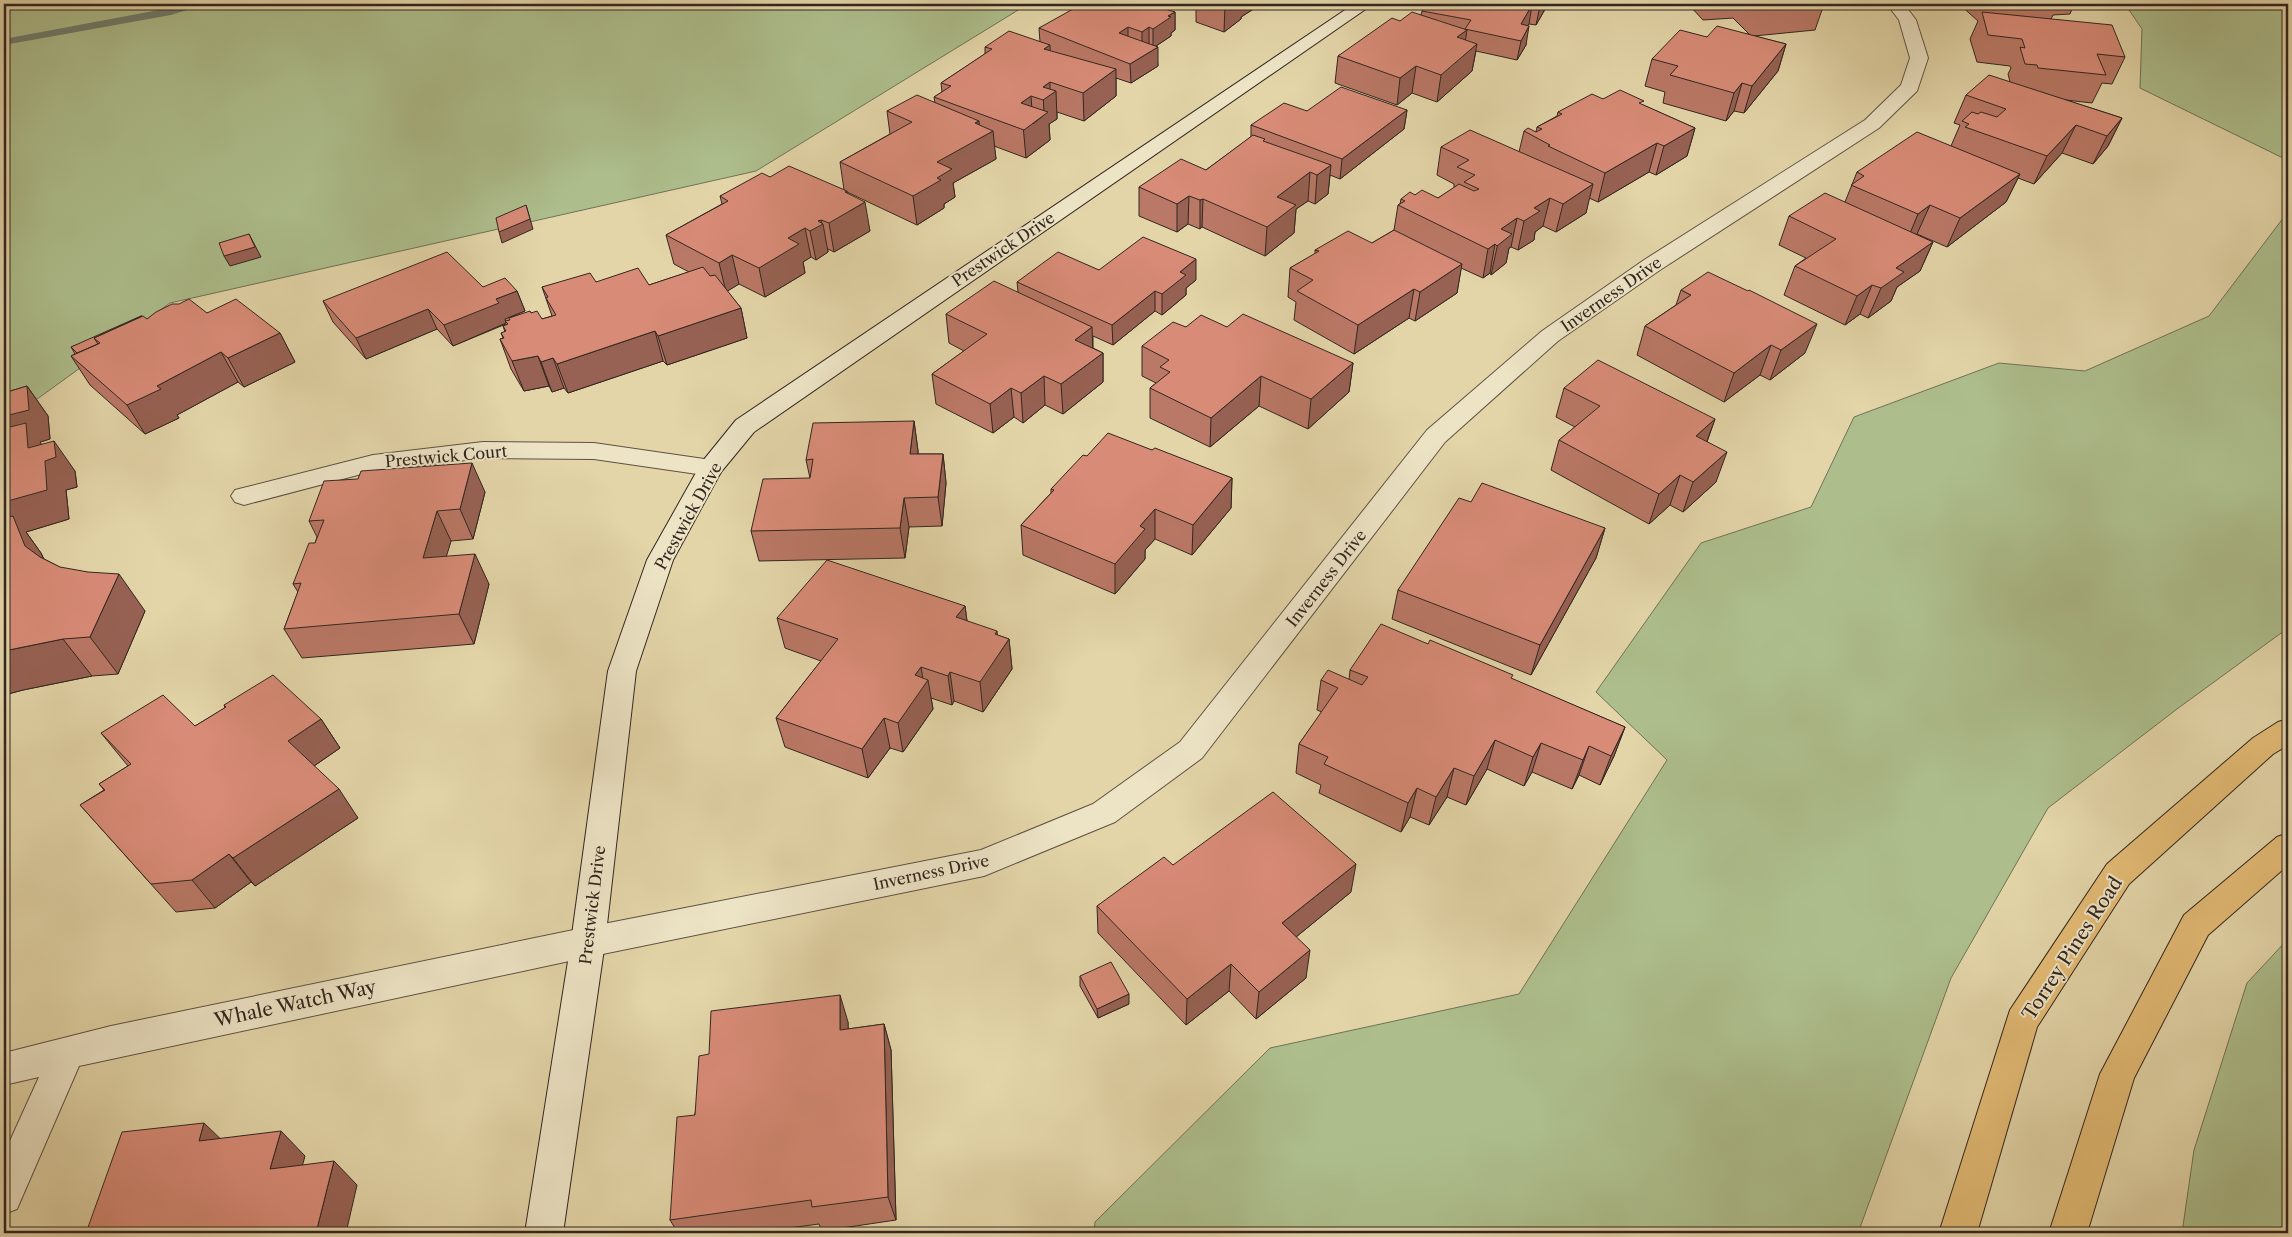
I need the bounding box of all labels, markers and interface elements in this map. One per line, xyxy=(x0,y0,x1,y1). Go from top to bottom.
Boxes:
street label: Prestwick Drive xyxy=(948,207,1058,291)
street label: Inverness Drive xyxy=(1557,252,1665,336)
street label: Prestwick Court xyxy=(384,441,508,471)
street label: Prestwick Drive xyxy=(650,459,726,573)
street label: Inverness Drive xyxy=(1282,525,1370,631)
street label: Prestwick Drive xyxy=(575,844,609,966)
street label: Inverness Drive xyxy=(871,850,991,894)
street label: Torrey Pines Road xyxy=(2017,872,2128,1024)
street label: Whale Watch Way xyxy=(211,975,379,1032)

